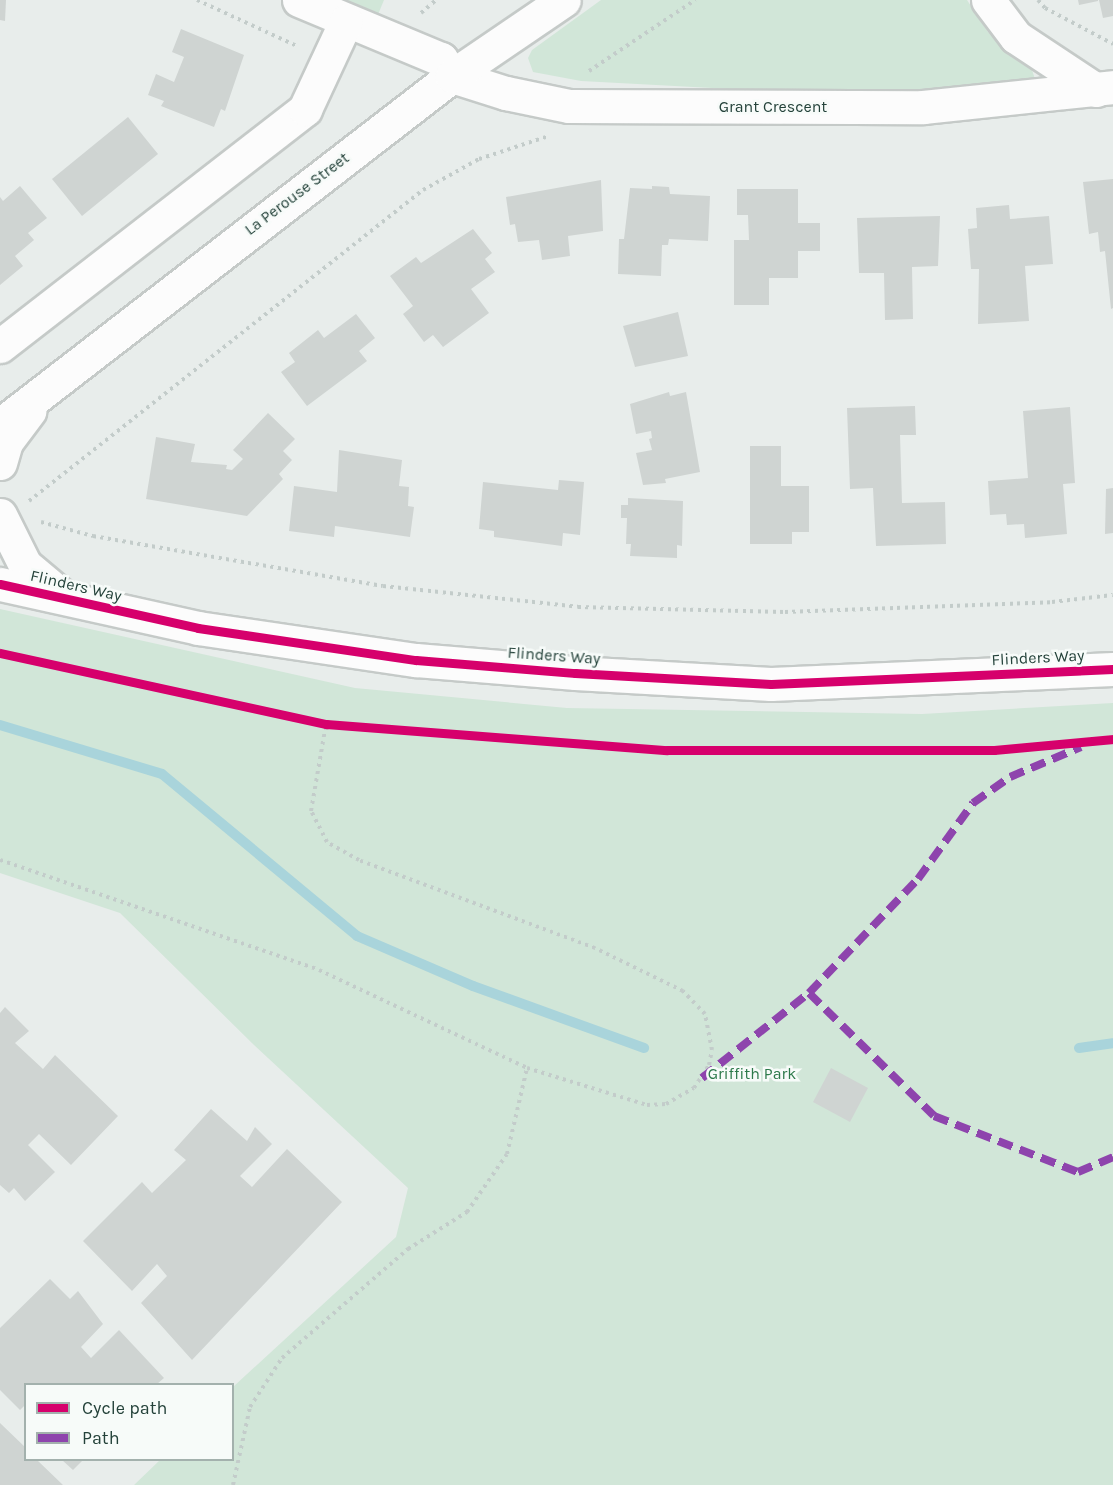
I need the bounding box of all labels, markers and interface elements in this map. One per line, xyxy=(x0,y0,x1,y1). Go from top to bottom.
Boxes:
street label: Grant Crescent xyxy=(719,97,827,117)
street label: La Perouse Street xyxy=(241,149,353,239)
street label: Flinders Way xyxy=(29,566,123,606)
street label: Flinders Way xyxy=(507,643,601,669)
street label: Flinders Way xyxy=(991,646,1085,670)
park label: Griffith Park xyxy=(708,1064,796,1084)
legend xyxy=(24,1383,234,1461)
text: Cycle path xyxy=(82,1397,167,1419)
text: Path xyxy=(82,1427,120,1449)

